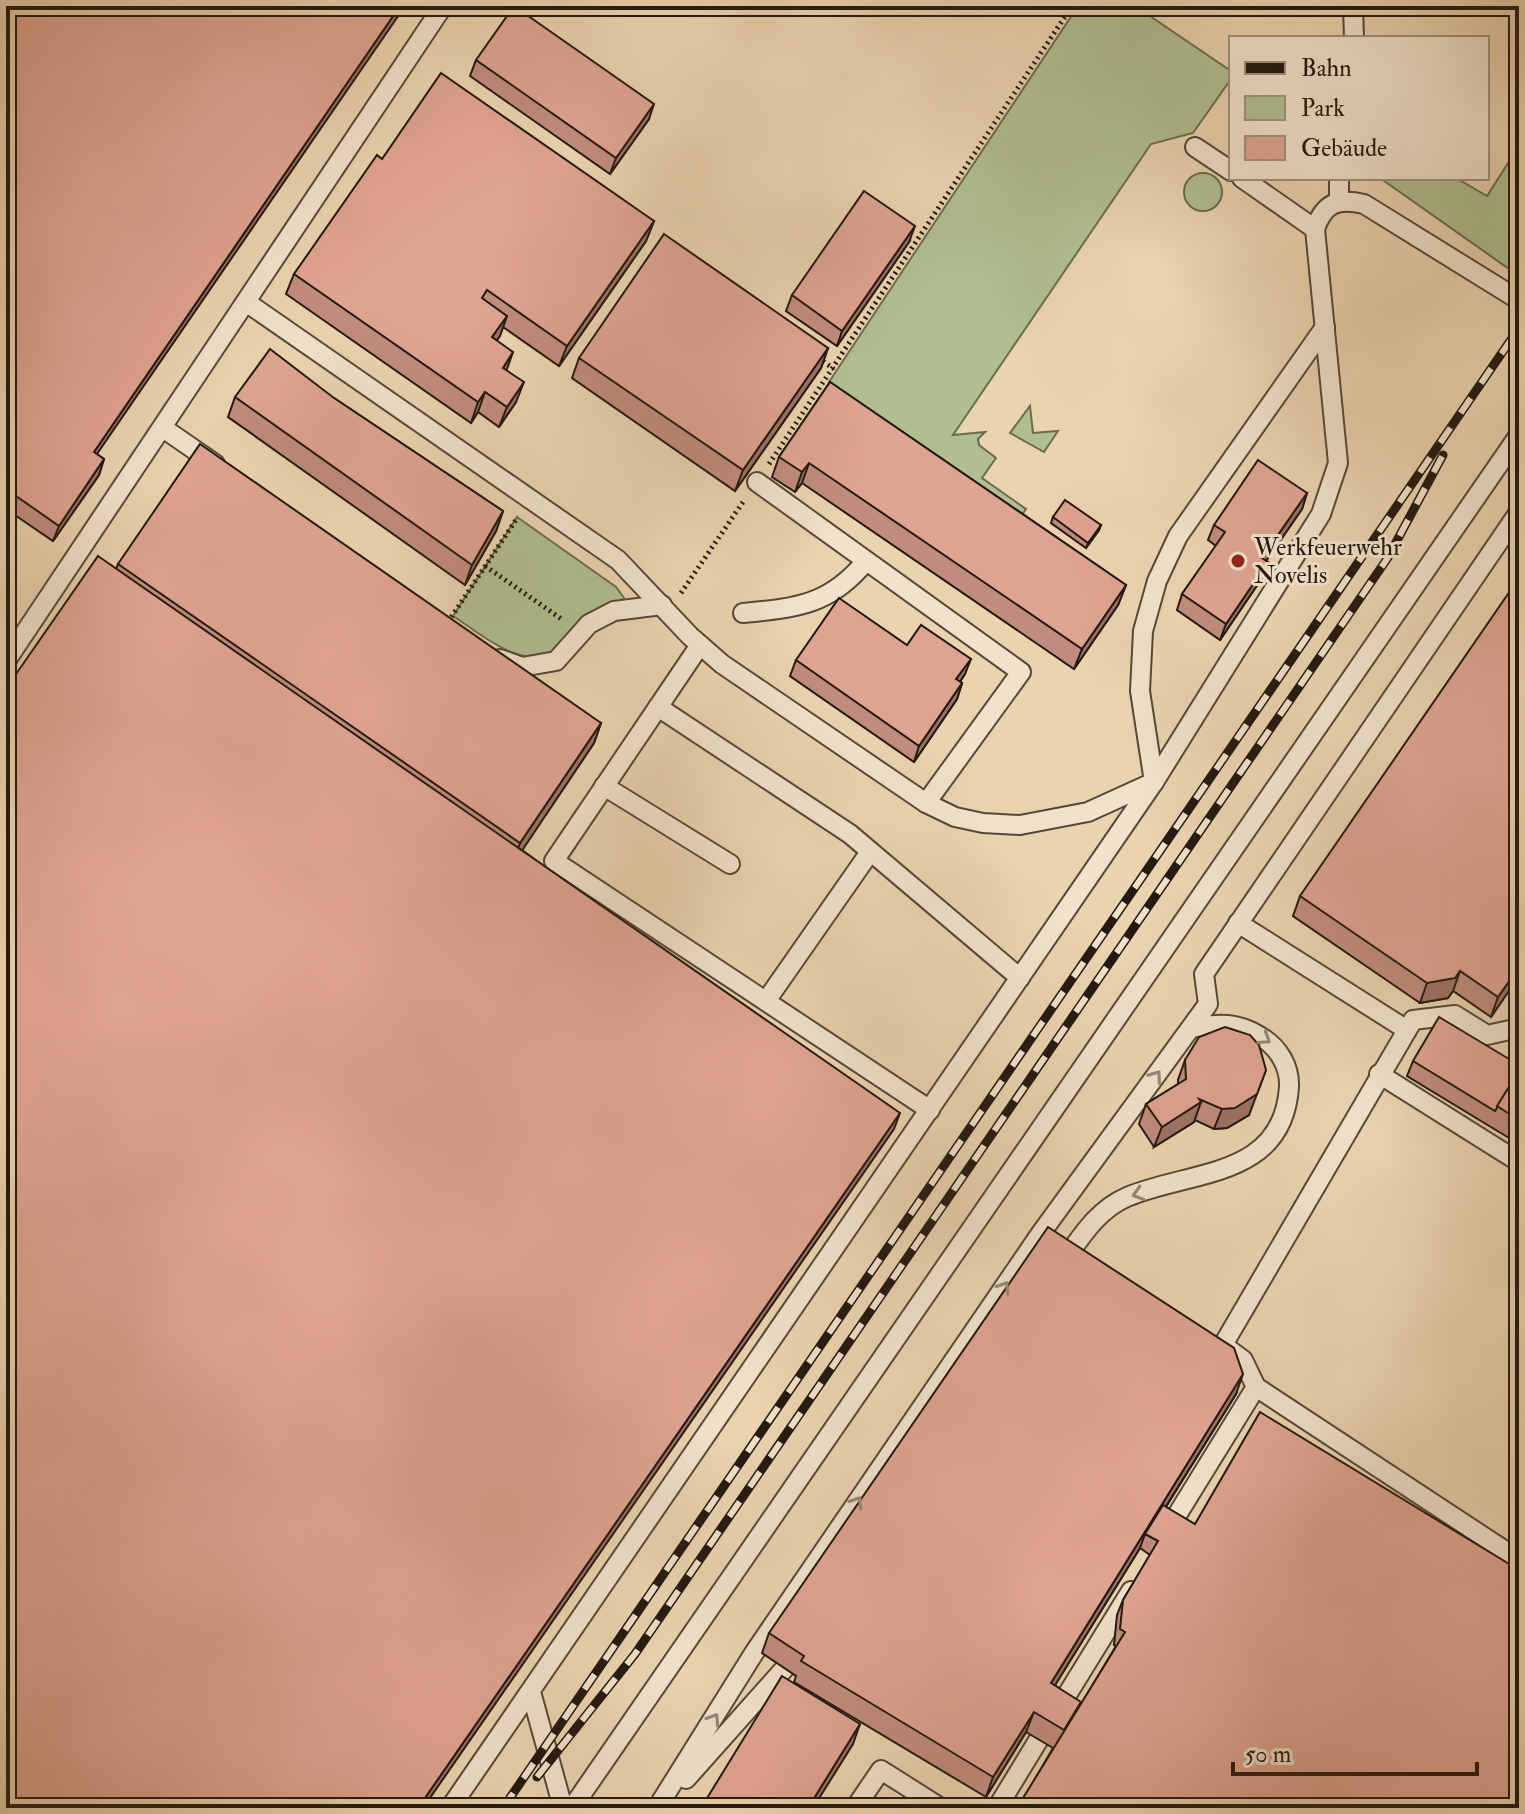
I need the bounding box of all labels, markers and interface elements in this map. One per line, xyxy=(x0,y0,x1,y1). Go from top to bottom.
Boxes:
legend xyxy=(1229,36,1489,180)
text: Bahn xyxy=(1301,53,1352,84)
text: Park xyxy=(1301,93,1345,124)
text: Gebäude xyxy=(1301,133,1387,164)
place label: Werkfeuerwehr Novelis xyxy=(1253,532,1402,591)
marker: Werkfeuerwehr Novelis xyxy=(1229,552,1247,570)
one-way arrow xyxy=(1256,1030,1270,1045)
one-way arrow xyxy=(1146,1071,1161,1085)
one-way arrow xyxy=(1132,1185,1146,1201)
one-way arrow xyxy=(994,1282,1009,1296)
one-way arrow xyxy=(847,1496,862,1510)
one-way arrow xyxy=(704,1713,719,1727)
scale bar xyxy=(1233,1726,1477,1776)
text: 50 m xyxy=(1245,1739,1292,1770)

